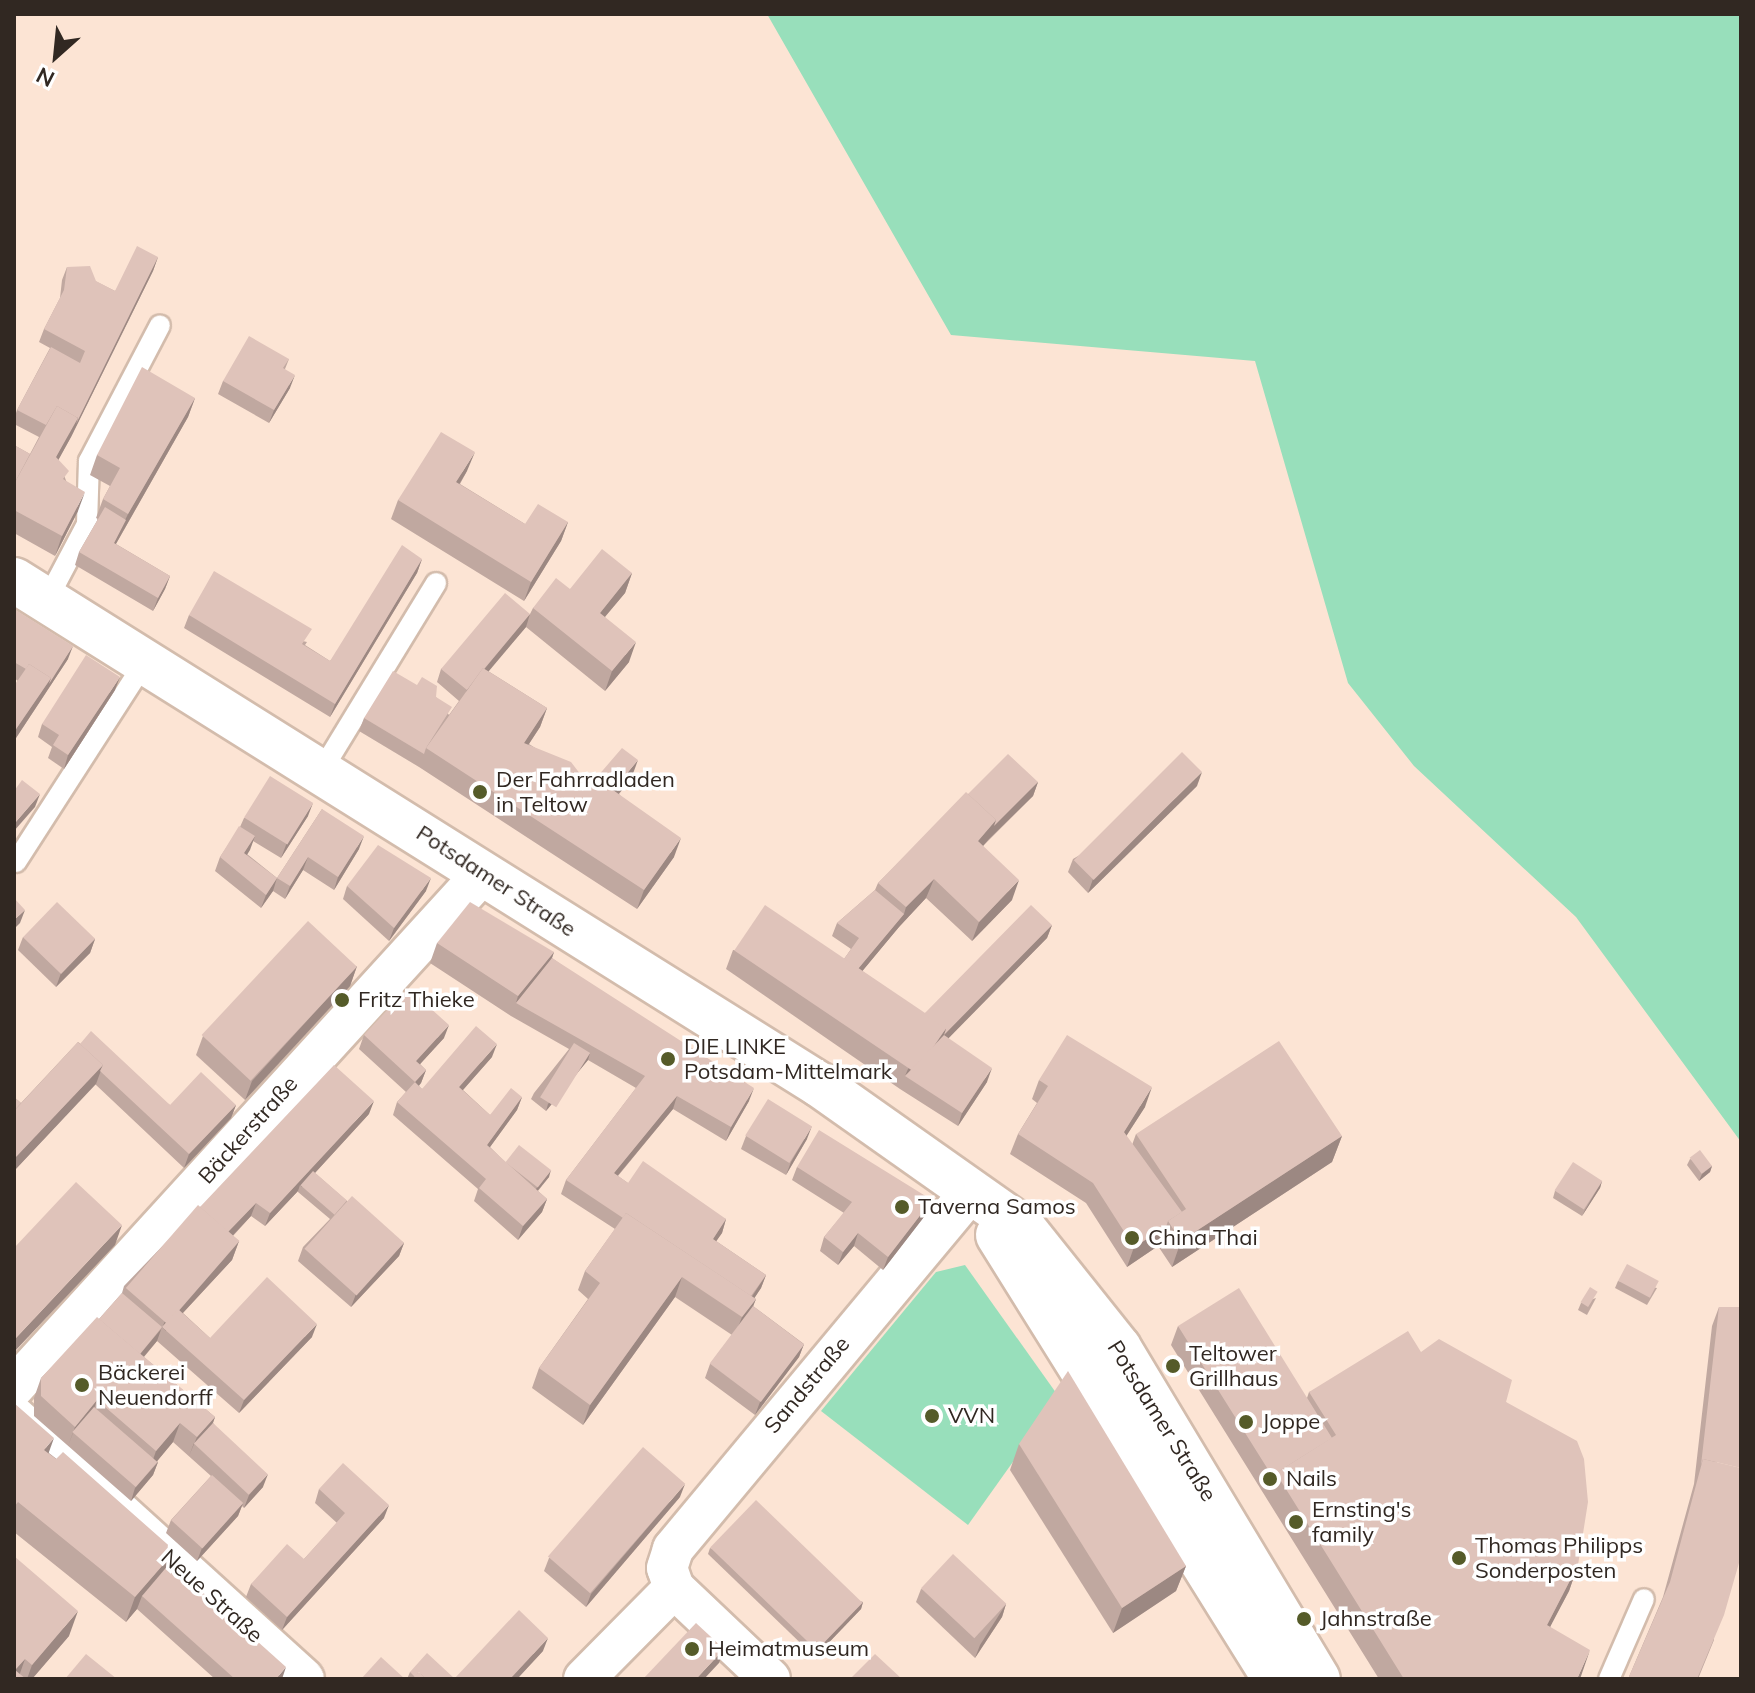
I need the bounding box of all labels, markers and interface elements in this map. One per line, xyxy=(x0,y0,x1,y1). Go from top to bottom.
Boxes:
north arrow xyxy=(16,16,96,96)
text: N xyxy=(31,61,59,94)
place label: Der Fahrradladen in Teltow xyxy=(496,766,675,818)
marker: Der Fahrradladen in Teltow xyxy=(471,783,489,801)
street label: Potsdamer Straße xyxy=(411,820,581,942)
place label: Fritz Thieke xyxy=(358,987,475,1013)
marker: Fritz Thieke xyxy=(333,991,351,1009)
place label: DIE LINKE Potsdam-Mittelmark xyxy=(684,1033,892,1084)
marker: DIE LINKE Potsdam-Mittelmark xyxy=(659,1050,677,1068)
street label: Bäckerstraße xyxy=(193,1071,303,1189)
place label: Taverna Samos xyxy=(918,1194,1076,1220)
marker: Taverna Samos xyxy=(893,1198,911,1216)
place label: China Thai xyxy=(1148,1225,1258,1251)
marker: China Thai xyxy=(1123,1229,1141,1247)
street label: Sandstraße xyxy=(759,1331,855,1439)
street label: Potsdamer Straße xyxy=(1102,1336,1222,1506)
place label: Teltower Grillhaus xyxy=(1189,1340,1278,1392)
marker: Teltower Grillhaus xyxy=(1164,1357,1182,1375)
place label: Bäckerei Neuendorff xyxy=(98,1359,213,1410)
marker: Bäckerei Neuendorff xyxy=(73,1376,91,1394)
place label: VVN xyxy=(948,1403,995,1429)
marker: VVN xyxy=(923,1407,941,1425)
place label: Joppe xyxy=(1262,1409,1320,1435)
marker: Joppe xyxy=(1237,1413,1255,1431)
place label: Nails xyxy=(1286,1466,1337,1492)
marker: Nails xyxy=(1261,1470,1279,1488)
place label: Ernsting's family xyxy=(1312,1496,1411,1548)
marker: Ernsting's family xyxy=(1287,1513,1305,1531)
place label: Thomas Philipps Sonderposten xyxy=(1475,1532,1643,1584)
street label: Neue Straße xyxy=(156,1544,268,1648)
marker: Thomas Philipps Sonderposten xyxy=(1450,1549,1468,1567)
place label: Jahnstraße xyxy=(1320,1606,1432,1632)
marker: Jahnstraße xyxy=(1295,1610,1313,1628)
place label: Heimatmuseum xyxy=(708,1636,869,1662)
marker: Heimatmuseum xyxy=(683,1640,701,1658)

